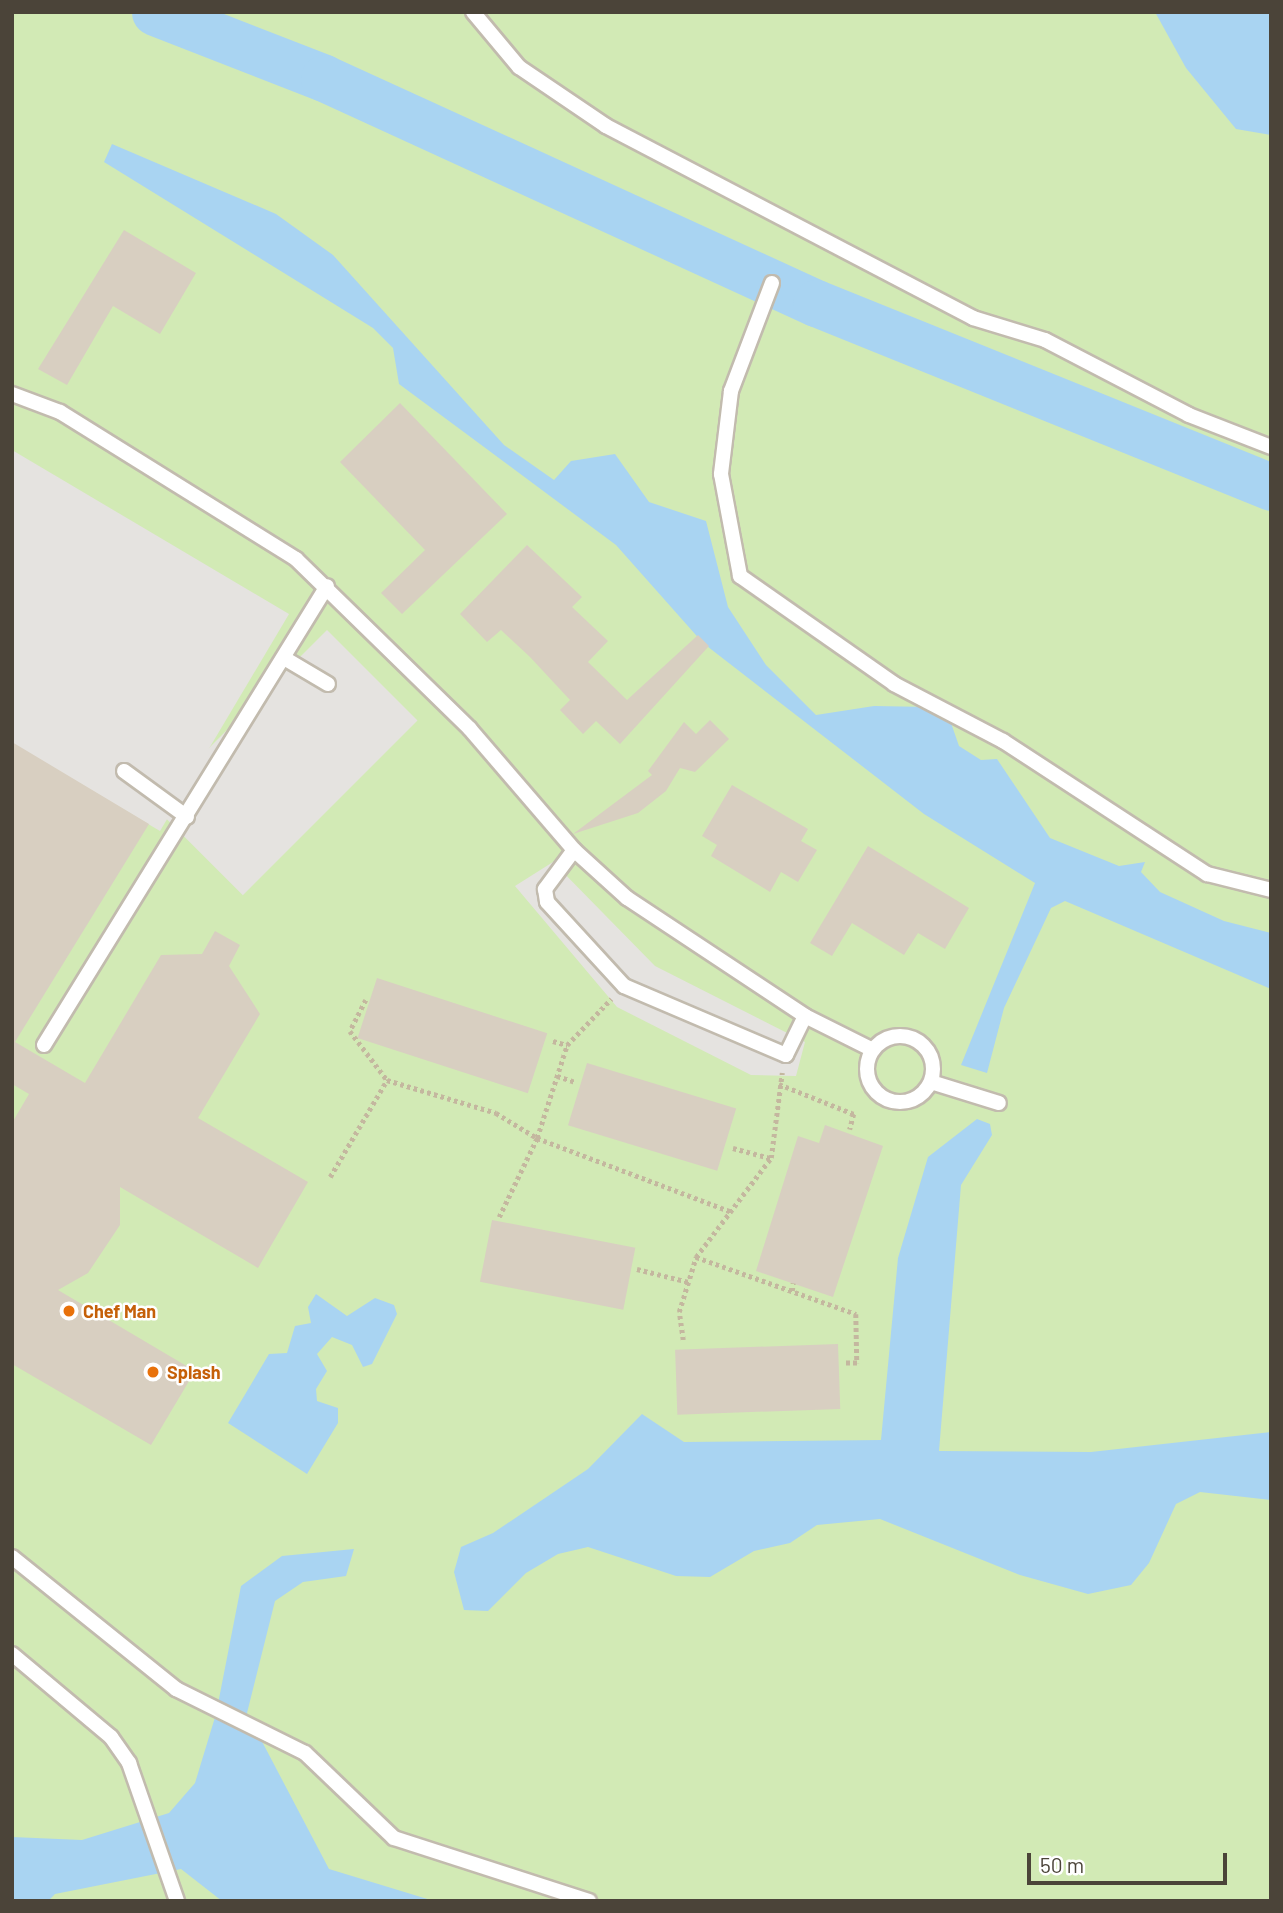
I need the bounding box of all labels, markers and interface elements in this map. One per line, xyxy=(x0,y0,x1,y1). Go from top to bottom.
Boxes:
place label: Chef Man xyxy=(83,1300,156,1322)
marker: Chef Man xyxy=(61,1303,77,1319)
place label: Splash xyxy=(167,1361,221,1383)
marker: Splash xyxy=(145,1364,161,1380)
scale bar xyxy=(1031,1840,1230,1884)
text: 50 m xyxy=(1040,1852,1084,1877)

